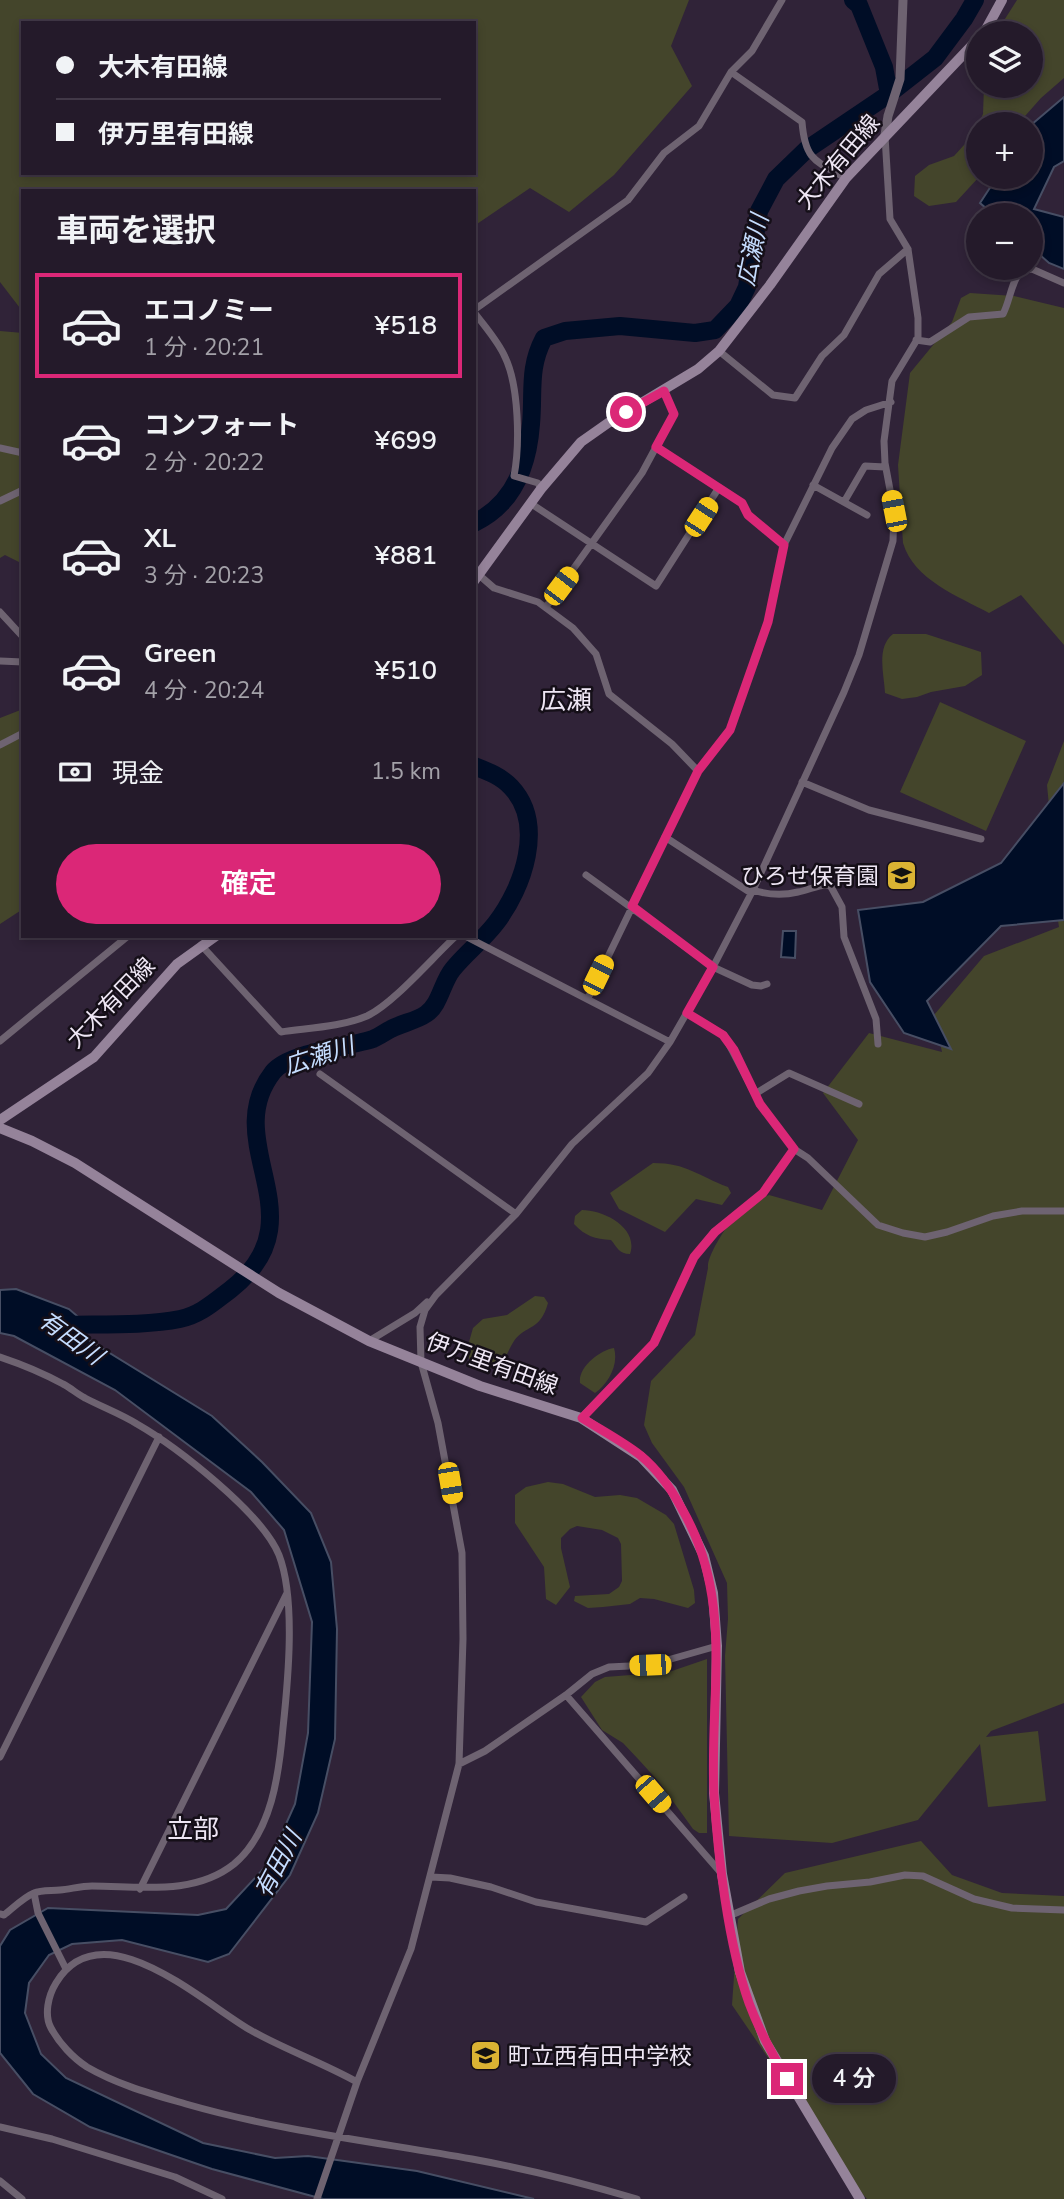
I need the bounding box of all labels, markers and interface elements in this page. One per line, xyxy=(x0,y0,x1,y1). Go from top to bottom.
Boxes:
map controls xyxy=(966,21,1043,280)
button: layers xyxy=(966,21,1043,98)
text: 大木有田線 xyxy=(98,50,228,85)
street label: 大木有田線 xyxy=(789,108,887,216)
button: + xyxy=(966,112,1043,189)
text: 伊万里有田線 xyxy=(98,117,254,152)
button: − xyxy=(966,203,1043,280)
text: 車両を選択 xyxy=(56,209,216,252)
water label: 広瀬川 xyxy=(730,209,777,289)
text: エコノミー xyxy=(144,293,274,328)
icon: car xyxy=(60,294,123,357)
text: ¥518 xyxy=(375,308,437,343)
text: 1 分 · 20:21 xyxy=(144,332,264,363)
route start xyxy=(610,396,642,428)
text: コンフォート xyxy=(144,408,299,443)
icon: car xyxy=(60,409,123,472)
text: ¥699 xyxy=(375,423,437,458)
text: 2 分 · 20:22 xyxy=(144,447,264,478)
car xyxy=(880,488,909,534)
car xyxy=(681,494,722,540)
text: XL xyxy=(144,521,176,556)
icon: car xyxy=(60,524,123,587)
text: ¥881 xyxy=(375,538,437,573)
text: 3 分 · 20:23 xyxy=(144,560,264,591)
car xyxy=(540,563,583,609)
text: Green xyxy=(144,636,217,671)
icon: car xyxy=(60,639,123,702)
text: ¥510 xyxy=(375,653,437,688)
text: 4 分 · 20:24 xyxy=(144,675,264,706)
district label: 広瀬 xyxy=(540,683,592,718)
icon: cash xyxy=(56,753,94,791)
text: 現金 xyxy=(112,756,164,791)
text: 1.5 km xyxy=(371,756,441,787)
button: 確定 xyxy=(56,844,441,924)
school or university icon: ひろせ保育園 xyxy=(885,859,919,893)
place label: ひろせ保育園 xyxy=(741,861,879,892)
street label: 大木有田線 xyxy=(60,951,162,1055)
car xyxy=(580,952,617,998)
water label: 広瀬川 xyxy=(280,1029,361,1082)
water label: 有田川 xyxy=(32,1304,112,1374)
street label: 伊万里有田線 xyxy=(422,1326,562,1402)
car xyxy=(437,1460,464,1506)
car xyxy=(629,1654,672,1676)
car xyxy=(632,1771,675,1817)
district label: 立部 xyxy=(167,1812,219,1847)
water label: 有田川 xyxy=(247,1822,310,1903)
school or university icon: 町立西有田中学校 xyxy=(468,2039,502,2073)
place label: 町立西有田中学校 xyxy=(508,2041,692,2072)
callout: 4 分 xyxy=(812,2054,896,2104)
route end xyxy=(771,2063,803,2095)
text: 4 分 xyxy=(833,2063,875,2094)

